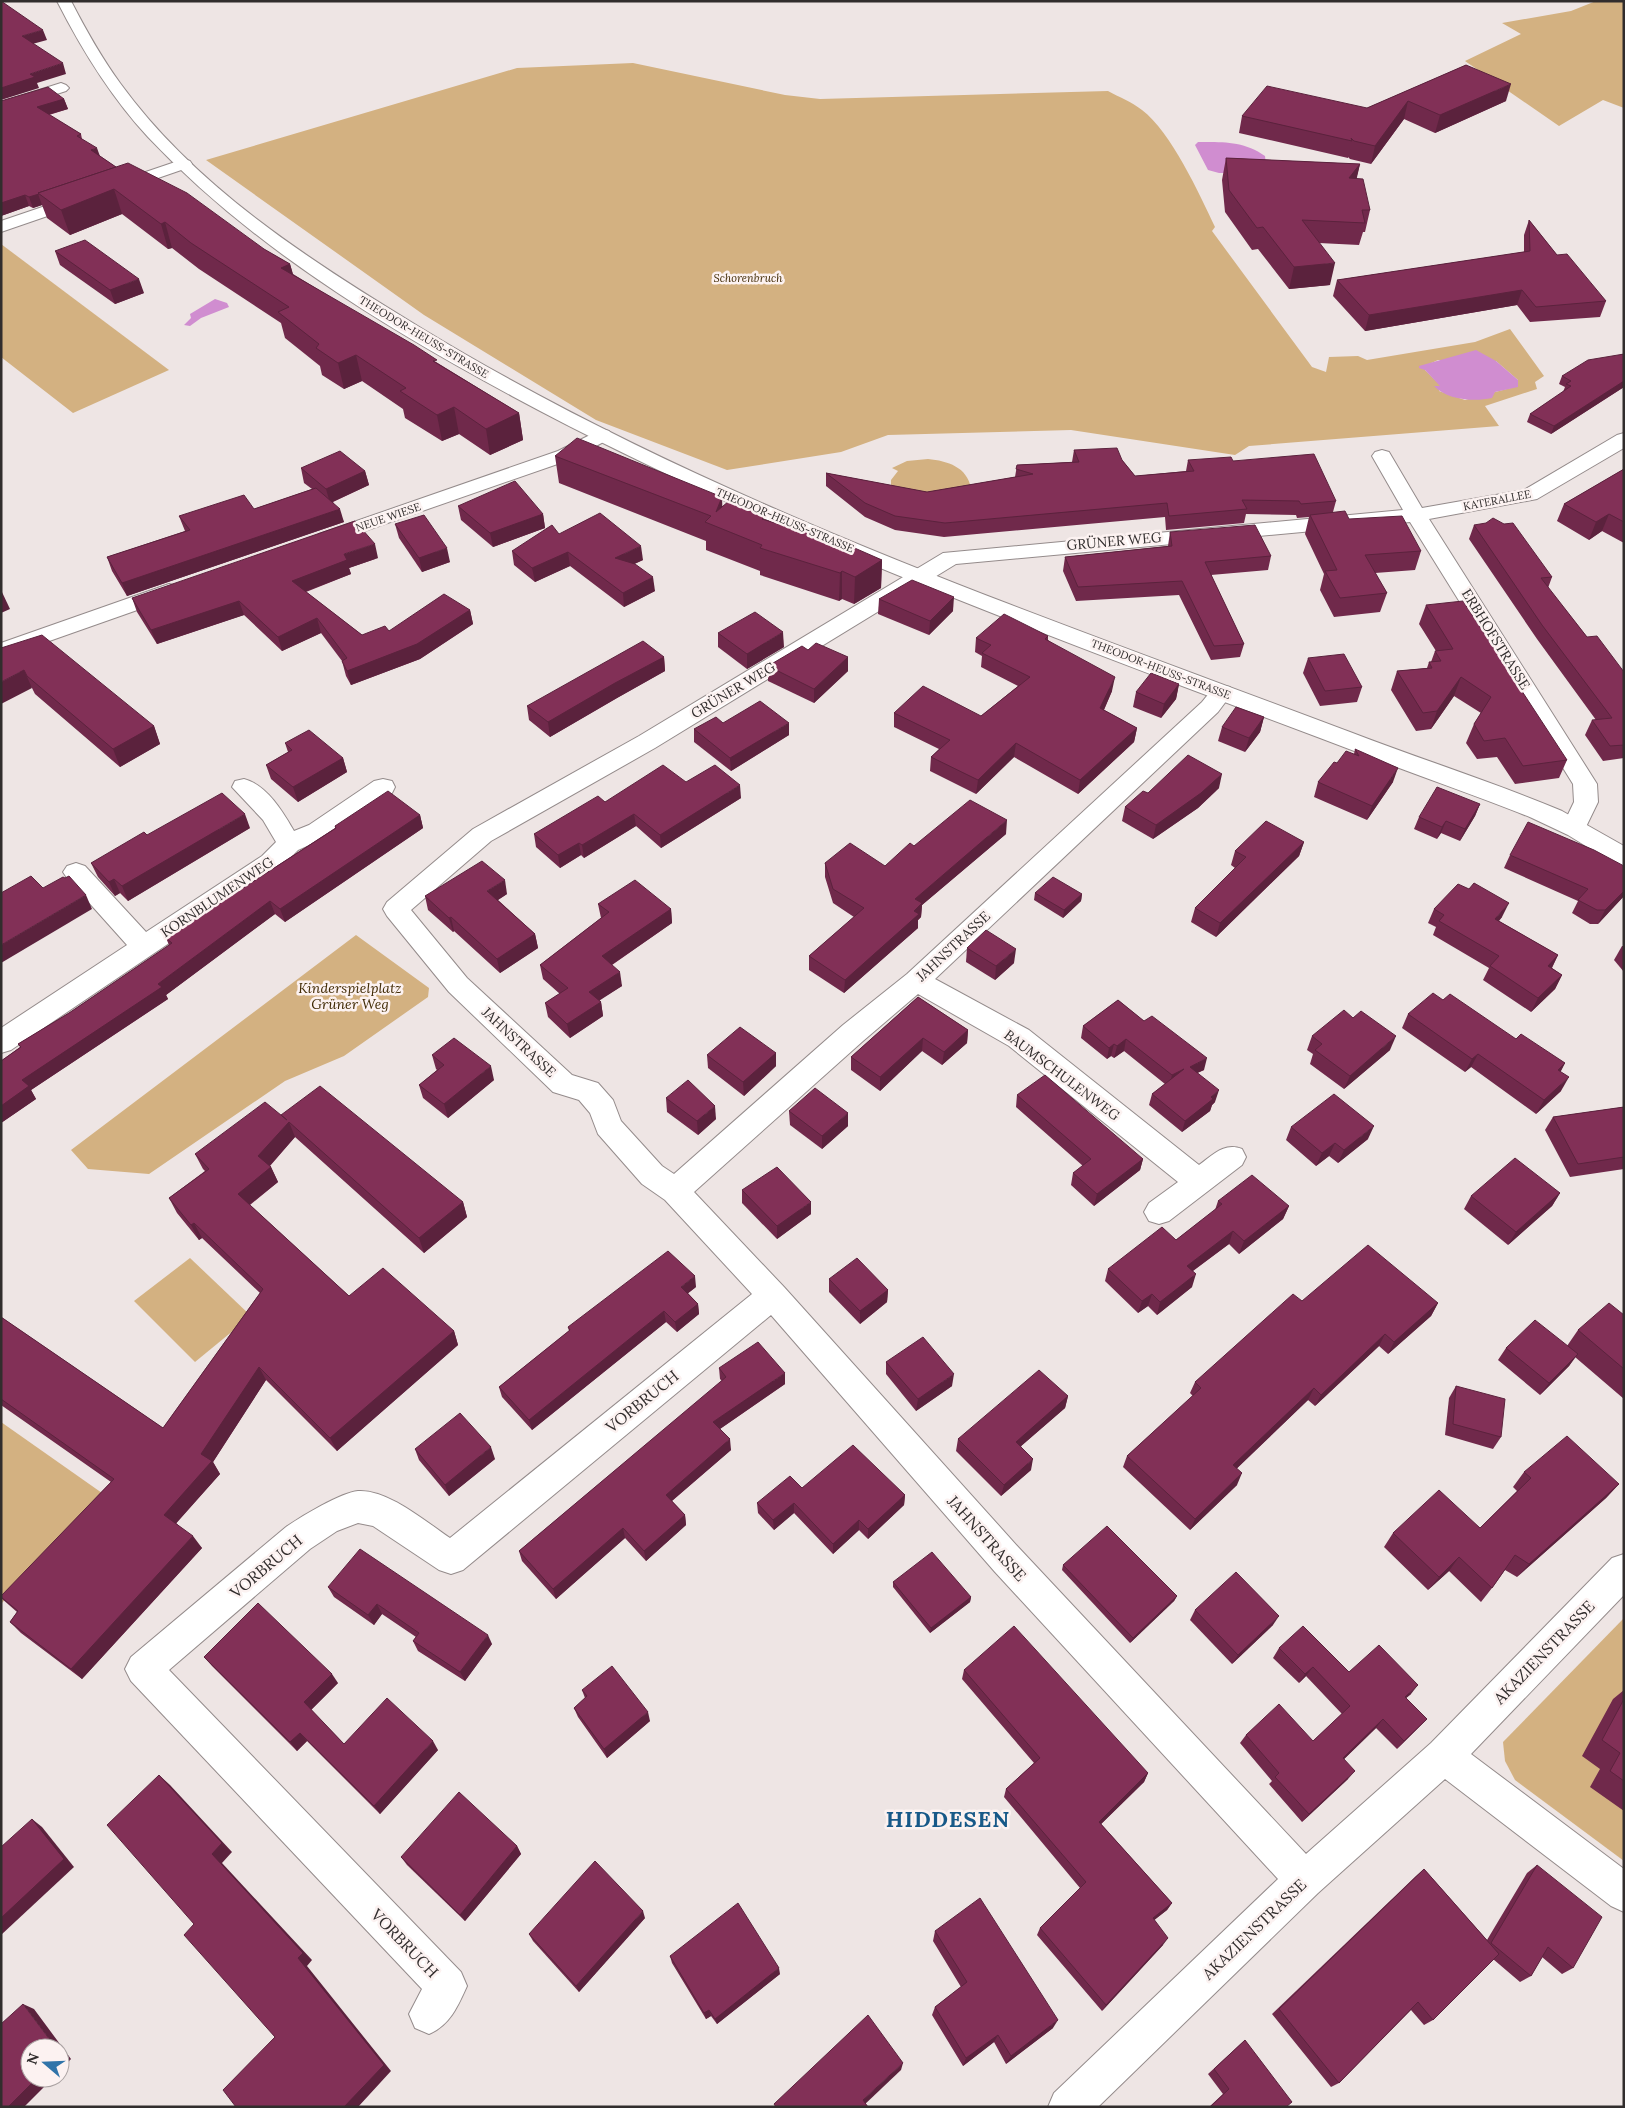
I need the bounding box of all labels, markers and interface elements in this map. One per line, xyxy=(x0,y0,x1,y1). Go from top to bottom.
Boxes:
park label: Schorenbruch xyxy=(713,271,783,285)
street label: THEODOR-HEUSS-STRASSE xyxy=(357,293,491,381)
street label: THEODOR-HEUSS-STRASSE xyxy=(714,485,856,555)
street label: KATERALLEE xyxy=(1462,487,1532,513)
street label: NEUE WIESE xyxy=(354,499,422,535)
street label: GRÜNER WEG xyxy=(1066,528,1162,554)
street label: ERBHOFSTRASSE xyxy=(1458,585,1534,693)
street label: THEODOR-HEUSS-STRASSE xyxy=(1089,636,1233,702)
street label: GRÜNER WEG xyxy=(688,658,779,722)
street label: KORNBLUMENWEG xyxy=(157,852,277,941)
street label: JAHNSTRASSE xyxy=(911,907,994,986)
park label: Kinderspielplatz Grüner Weg xyxy=(298,979,402,1013)
street label: JAHNSTRASSE xyxy=(477,1002,560,1081)
street label: BAUMSCHULENWEG xyxy=(1001,1026,1124,1125)
street label: VORBRUCH xyxy=(601,1365,683,1437)
street label: JAHNSTRASSE xyxy=(943,1490,1031,1585)
street label: VORBRUCH xyxy=(225,1530,306,1603)
street label: AKAZIENSTRASSE xyxy=(1489,1596,1599,1709)
district label: HIDDESEN xyxy=(886,1805,1010,1833)
street label: AKAZIENSTRASSE xyxy=(1197,1874,1310,1984)
street label: VORBRUCH xyxy=(366,1904,443,1982)
north arrow xyxy=(20,2038,70,2088)
text: N xyxy=(22,2051,43,2067)

